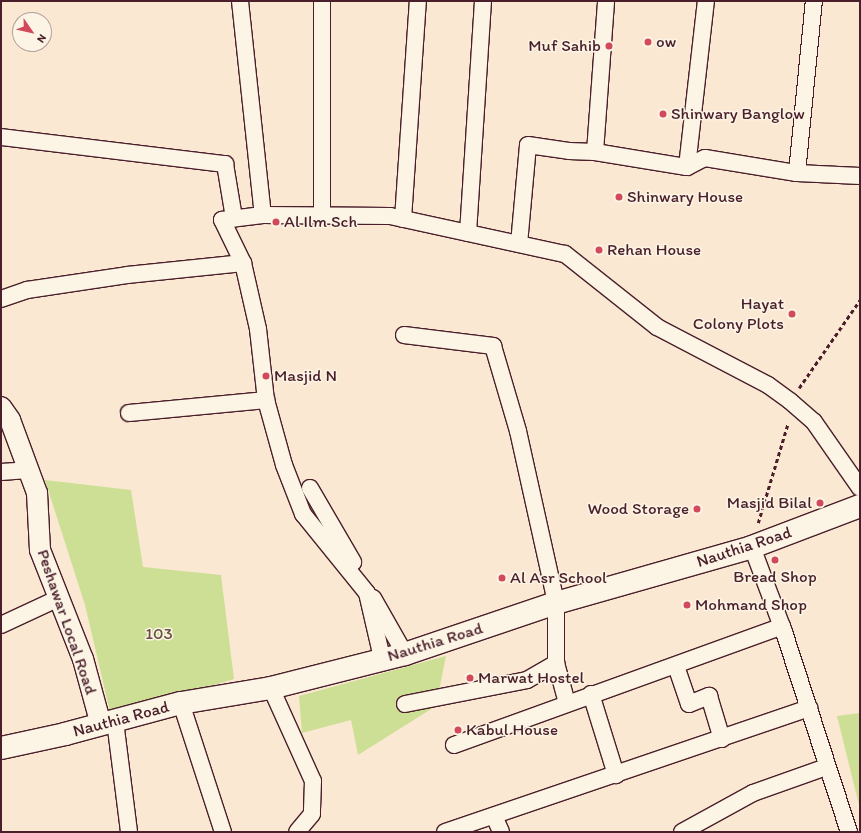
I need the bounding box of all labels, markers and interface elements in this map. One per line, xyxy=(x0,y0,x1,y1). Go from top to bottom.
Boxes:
north arrow xyxy=(12,12,52,52)
text: N xyxy=(34,32,49,45)
place label: ow xyxy=(656,32,676,52)
place label: Muf Sahib xyxy=(527,36,601,56)
marker: ow xyxy=(643,37,653,47)
marker: Muf Sahib xyxy=(604,41,614,51)
place label: Shinwary Banglow xyxy=(671,104,805,124)
marker: Shinwary Banglow xyxy=(658,109,668,119)
place label: Shinwary House xyxy=(627,187,743,207)
marker: Shinwary House xyxy=(614,192,624,202)
place label: Al Ilm Sch xyxy=(284,212,358,232)
marker: Al Ilm Sch xyxy=(271,217,281,227)
place label: Rehan House xyxy=(607,240,701,260)
marker: Rehan House xyxy=(594,245,604,255)
place label: Hayat Colony Plots xyxy=(693,294,784,334)
marker: Hayat Colony Plots xyxy=(787,309,797,319)
place label: Masjid N xyxy=(274,366,337,386)
marker: Masjid N xyxy=(261,371,271,381)
place label: Masjid Bilal xyxy=(727,493,812,513)
marker: Masjid Bilal xyxy=(815,498,825,508)
place label: Wood Storage xyxy=(588,499,689,519)
marker: Wood Storage xyxy=(692,504,702,514)
street label: Nauthia Road xyxy=(694,522,794,572)
street label: Peshawar Local Road xyxy=(33,547,101,697)
marker: Bread Shop xyxy=(770,555,780,565)
place label: Bread Shop xyxy=(734,567,816,587)
place label: Al Asr School xyxy=(510,568,607,588)
marker: Al Asr School xyxy=(497,573,507,583)
place label: Mohmand Shop xyxy=(695,595,807,615)
marker: Mohmand Shop xyxy=(682,600,692,610)
street label: Nauthia Road xyxy=(385,618,485,666)
park label: 103 xyxy=(145,624,173,644)
place label: Marwat Hostel xyxy=(478,668,584,688)
marker: Marwat Hostel xyxy=(465,673,475,683)
street label: Nauthia Road xyxy=(71,696,171,742)
place label: Kabul House xyxy=(466,720,558,740)
marker: Kabul House xyxy=(453,725,463,735)

